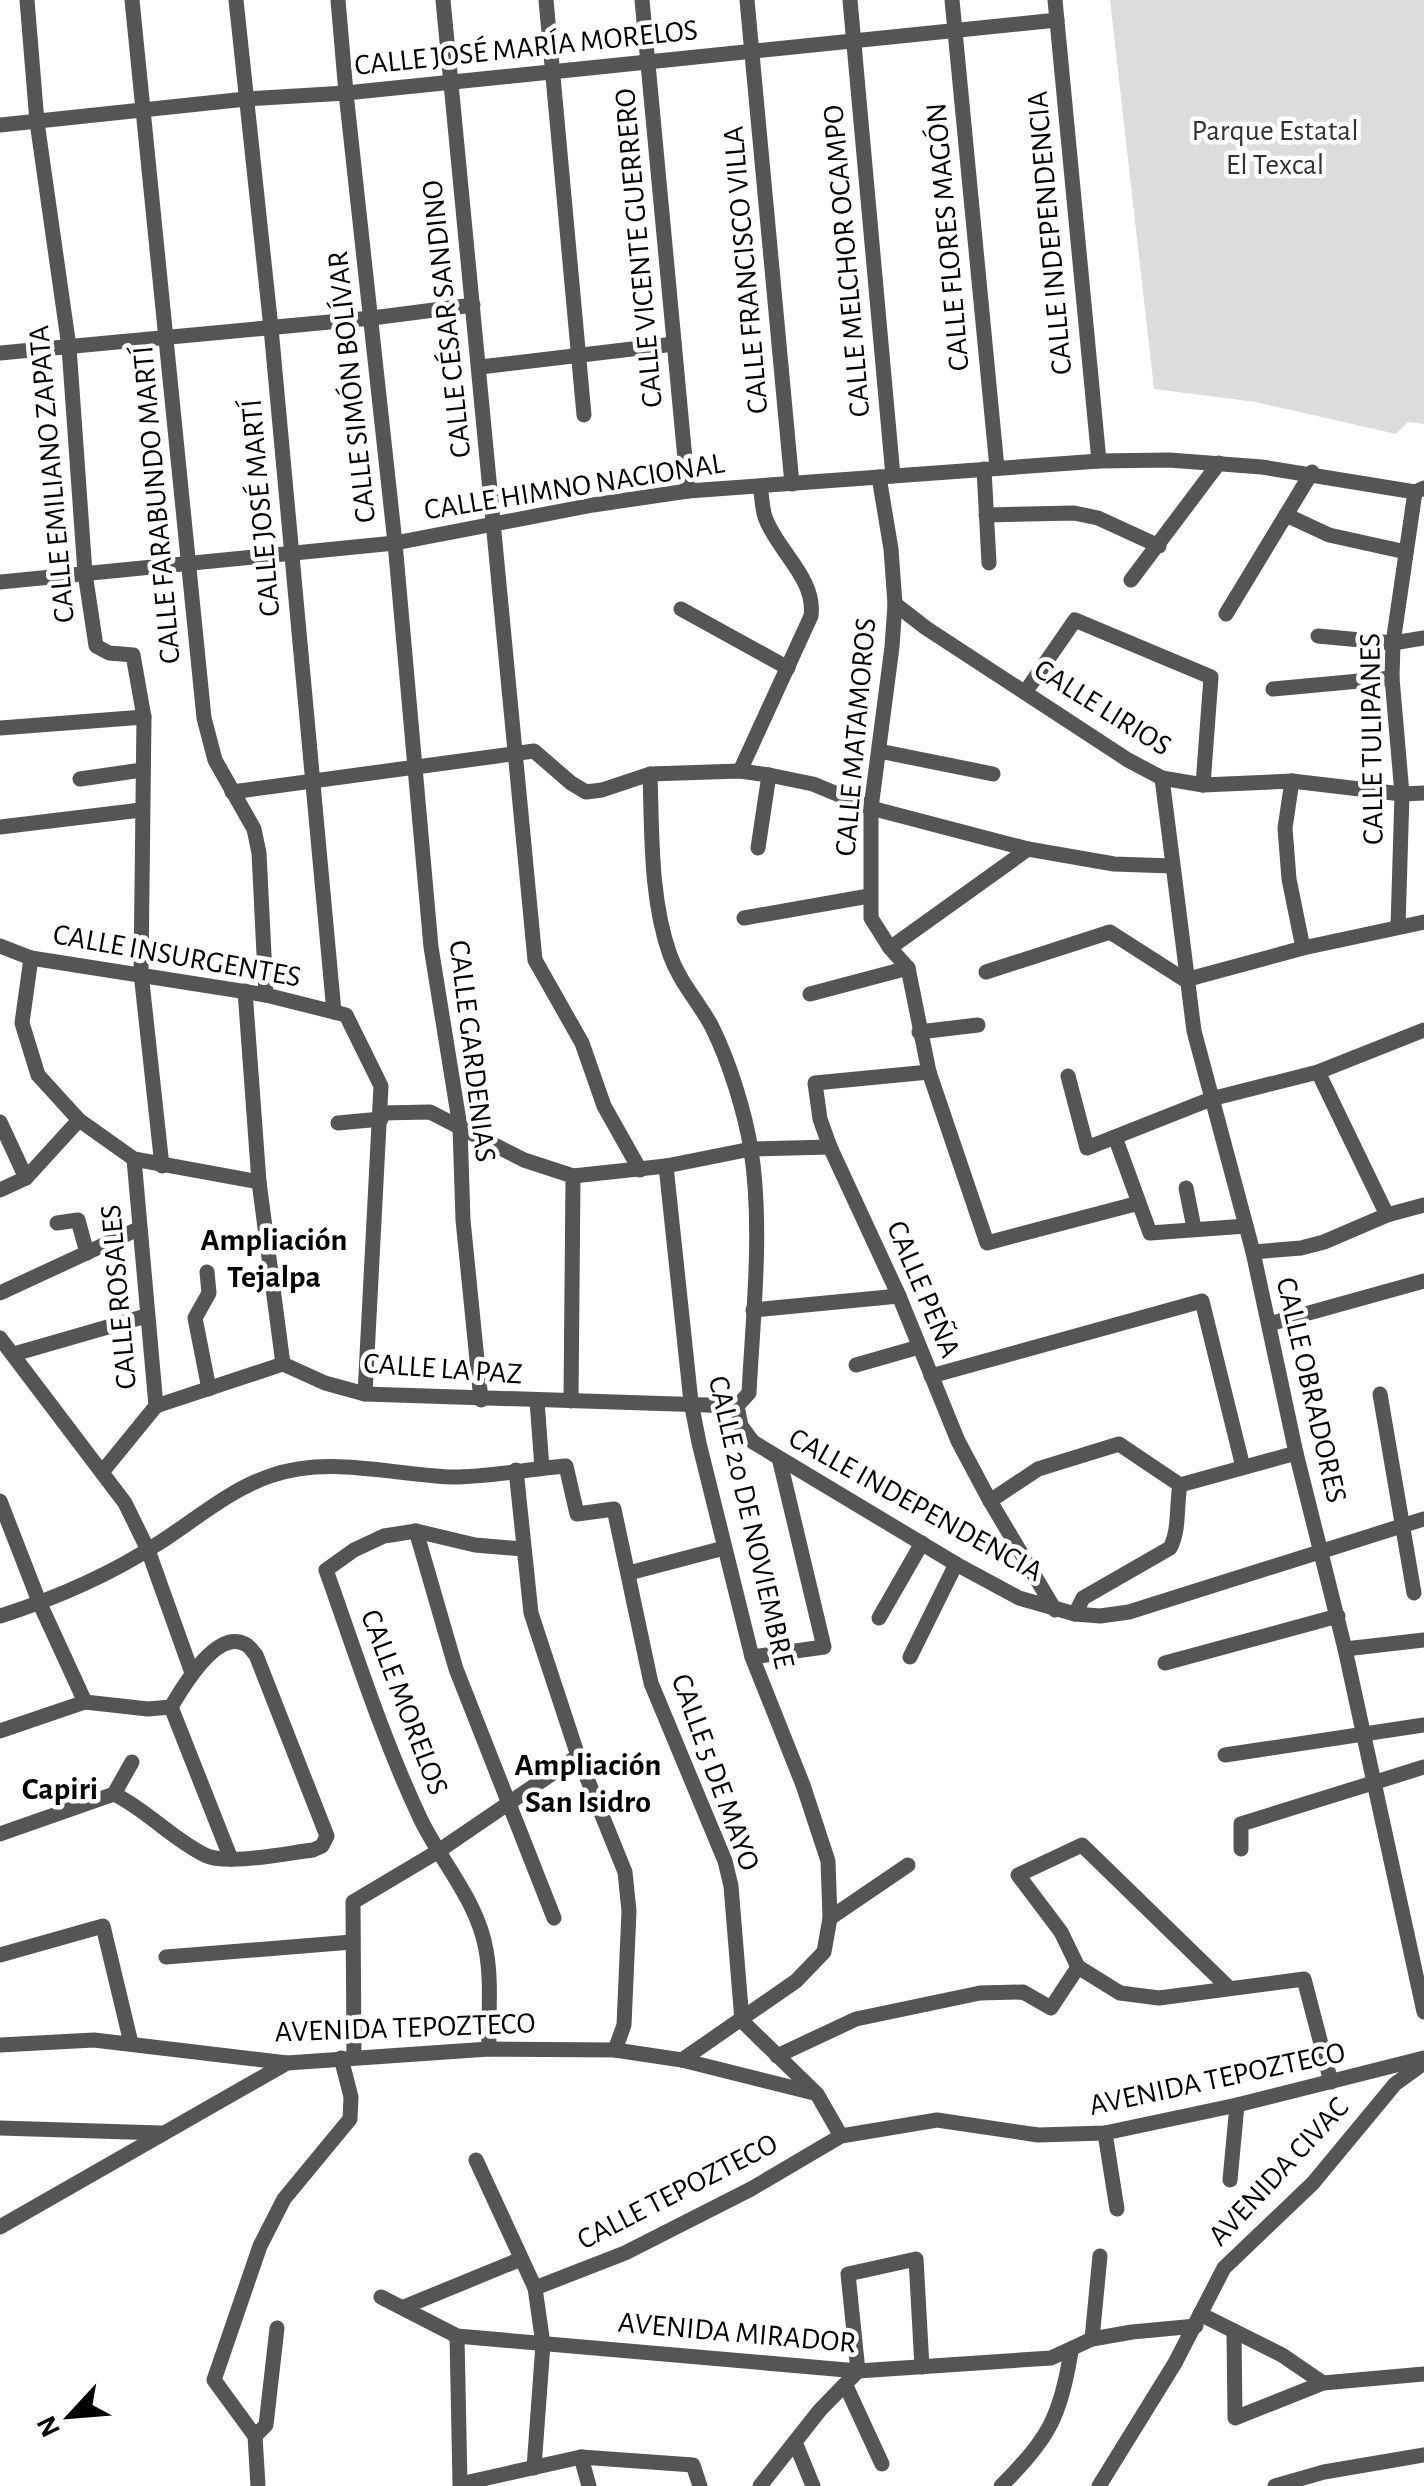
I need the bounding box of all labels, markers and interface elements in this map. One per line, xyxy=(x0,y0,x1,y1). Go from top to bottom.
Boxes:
street label: CALLE JOSÉ MARÍA MORELOS xyxy=(353,13,699,81)
street label: CALLE VICENTE GUERRERO xyxy=(610,87,668,409)
street label: CALLE INDEPENDENCIA xyxy=(1023,90,1077,376)
street label: CALLE FLORES MAGÓN xyxy=(919,102,975,372)
street label: CALLE MELCHOR OCAMPO xyxy=(818,103,876,418)
park label: Parque Estatal El Texcal xyxy=(1191,116,1359,180)
street label: CALLE FRANCISCO VILLA xyxy=(718,125,774,415)
street label: CALLE CÉSAR SANDINO xyxy=(416,179,476,459)
street label: CALLE SIMÓN BOLÍVAR xyxy=(321,250,381,524)
street label: CALLE EMILIANO ZAPATA xyxy=(24,324,80,624)
street label: CALLE FARABUNDO MARTÍ xyxy=(126,345,186,665)
street label: CALLE JOSÉ MARTÍ xyxy=(235,398,285,618)
street label: CALLE HIMNO NACIONAL xyxy=(422,448,727,526)
street label: CALLE MATAMOROS xyxy=(831,617,881,858)
street label: CALLE TULIPANES xyxy=(1355,633,1389,845)
street label: CALLE LIRIOS xyxy=(1029,654,1176,762)
street label: CALLE INSURGENTES xyxy=(51,919,303,993)
street label: CALLE GARDENIAS xyxy=(444,939,500,1164)
street label: CALLE ROSALES xyxy=(96,1203,142,1391)
street label: CALLE PEÑA xyxy=(881,1216,967,1362)
district label: Ampliación Tejalpa xyxy=(201,1224,347,1293)
street label: CALLE OBRADORES xyxy=(1271,1275,1352,1506)
street label: CALLE LA PAZ xyxy=(362,1348,523,1390)
street label: CALLE 20 DE NOVIEMBRE xyxy=(703,1373,799,1671)
street label: CALLE INDEPENDENCIA xyxy=(784,1423,1047,1587)
street label: CALLE MORELOS xyxy=(355,1606,453,1799)
street label: CALLE 5 DE MAYO xyxy=(666,1670,765,1875)
district label: Ampliación San Isidro xyxy=(515,1749,661,1818)
district label: Capiri xyxy=(22,1773,98,1805)
street label: AVENIDA TEPOZTECO xyxy=(274,2008,536,2048)
street label: AVENIDA TEPOZTECO xyxy=(1087,2037,1348,2121)
street label: AVENIDA CIVAC xyxy=(1203,2092,1354,2251)
street label: CALLE TEPOZTECO xyxy=(573,2129,782,2255)
street label: AVENIDA MIRADOR xyxy=(617,2308,857,2358)
north arrow xyxy=(20,2366,120,2466)
text: N xyxy=(32,2411,66,2441)

